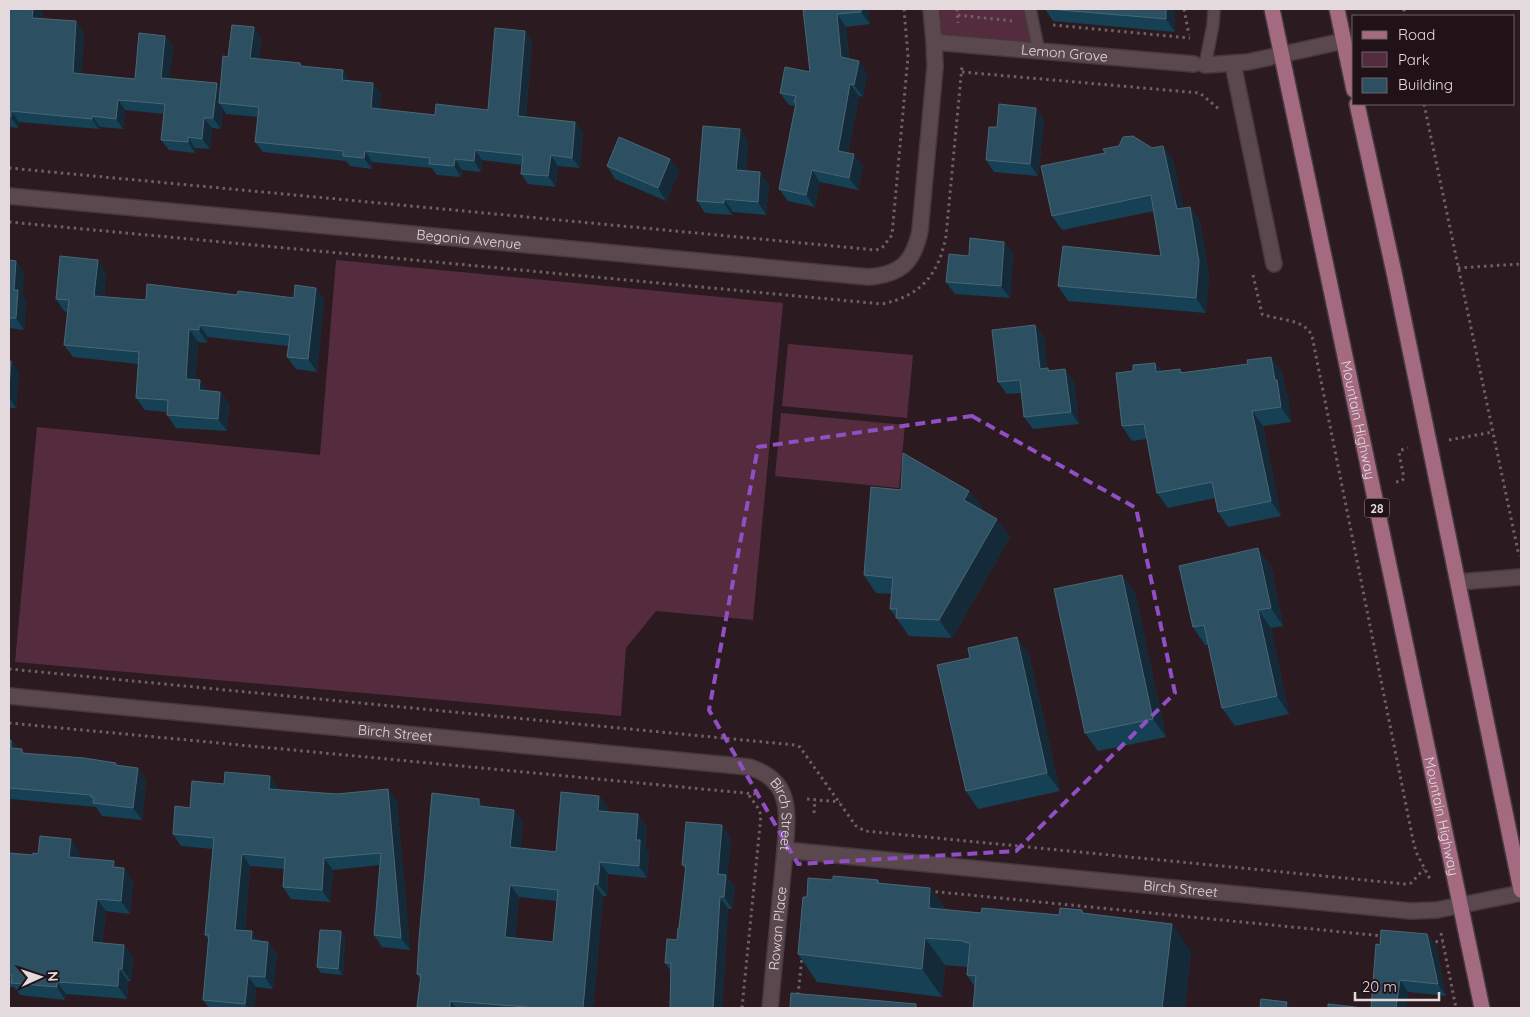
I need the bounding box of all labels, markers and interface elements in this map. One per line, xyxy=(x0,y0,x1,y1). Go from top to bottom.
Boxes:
legend xyxy=(1352,15,1515,105)
text: Road xyxy=(1398,25,1435,44)
street label: Lemon Grove xyxy=(1020,40,1109,66)
text: Park xyxy=(1398,50,1430,69)
text: Building xyxy=(1398,75,1453,94)
street label: Begonia Avenue xyxy=(416,225,522,253)
street label: Mountain Highway xyxy=(1337,359,1380,481)
road number: 28 xyxy=(1364,498,1390,518)
street label: Birch Street xyxy=(357,721,433,746)
street label: Mountain Highway xyxy=(1420,755,1463,877)
street label: Birch Street xyxy=(766,774,796,852)
street label: Birch Street xyxy=(1143,876,1219,901)
street label: Rowan Place xyxy=(765,886,790,971)
north arrow xyxy=(15,952,65,1002)
scale bar xyxy=(1355,970,1439,1002)
text: N xyxy=(44,971,62,982)
text: 20 m xyxy=(1362,977,1397,996)

